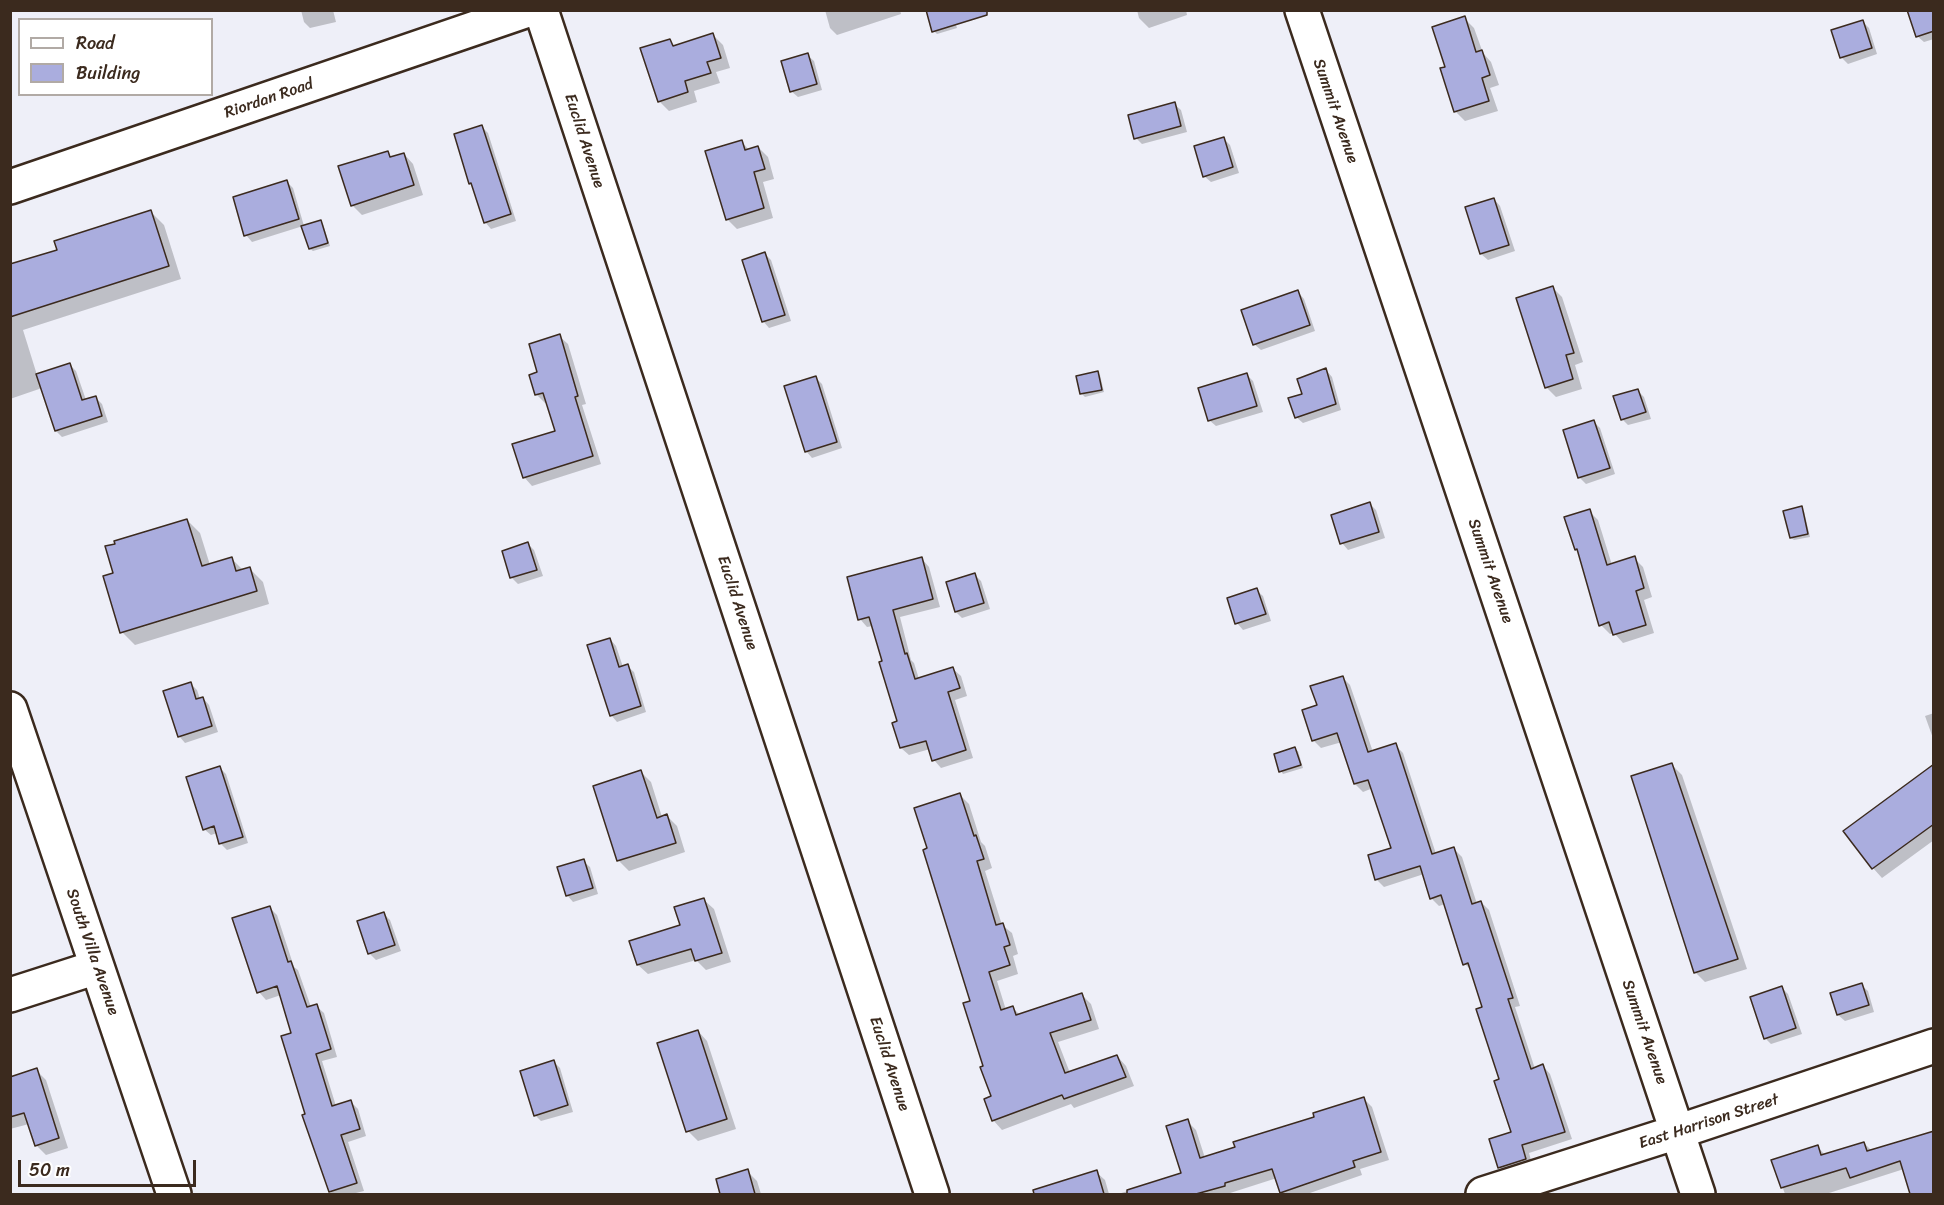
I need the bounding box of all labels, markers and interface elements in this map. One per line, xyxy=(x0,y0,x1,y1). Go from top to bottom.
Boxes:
legend xyxy=(18,18,213,96)
text: Road xyxy=(76,27,115,59)
street label: Summit Avenue xyxy=(1308,56,1362,166)
text: Building xyxy=(76,57,140,89)
street label: Riordan Road xyxy=(222,75,316,123)
street label: Euclid Avenue xyxy=(560,91,608,191)
street label: Summit Avenue xyxy=(1463,516,1517,626)
street label: Euclid Avenue xyxy=(713,553,761,653)
street label: South Villa Avenue xyxy=(61,886,123,1018)
street label: Summit Avenue xyxy=(1617,977,1671,1087)
street label: Euclid Avenue xyxy=(865,1014,913,1114)
street label: East Harrison Street xyxy=(1637,1090,1781,1154)
scale bar xyxy=(21,1148,200,1186)
text: 50 m xyxy=(29,1154,70,1186)

